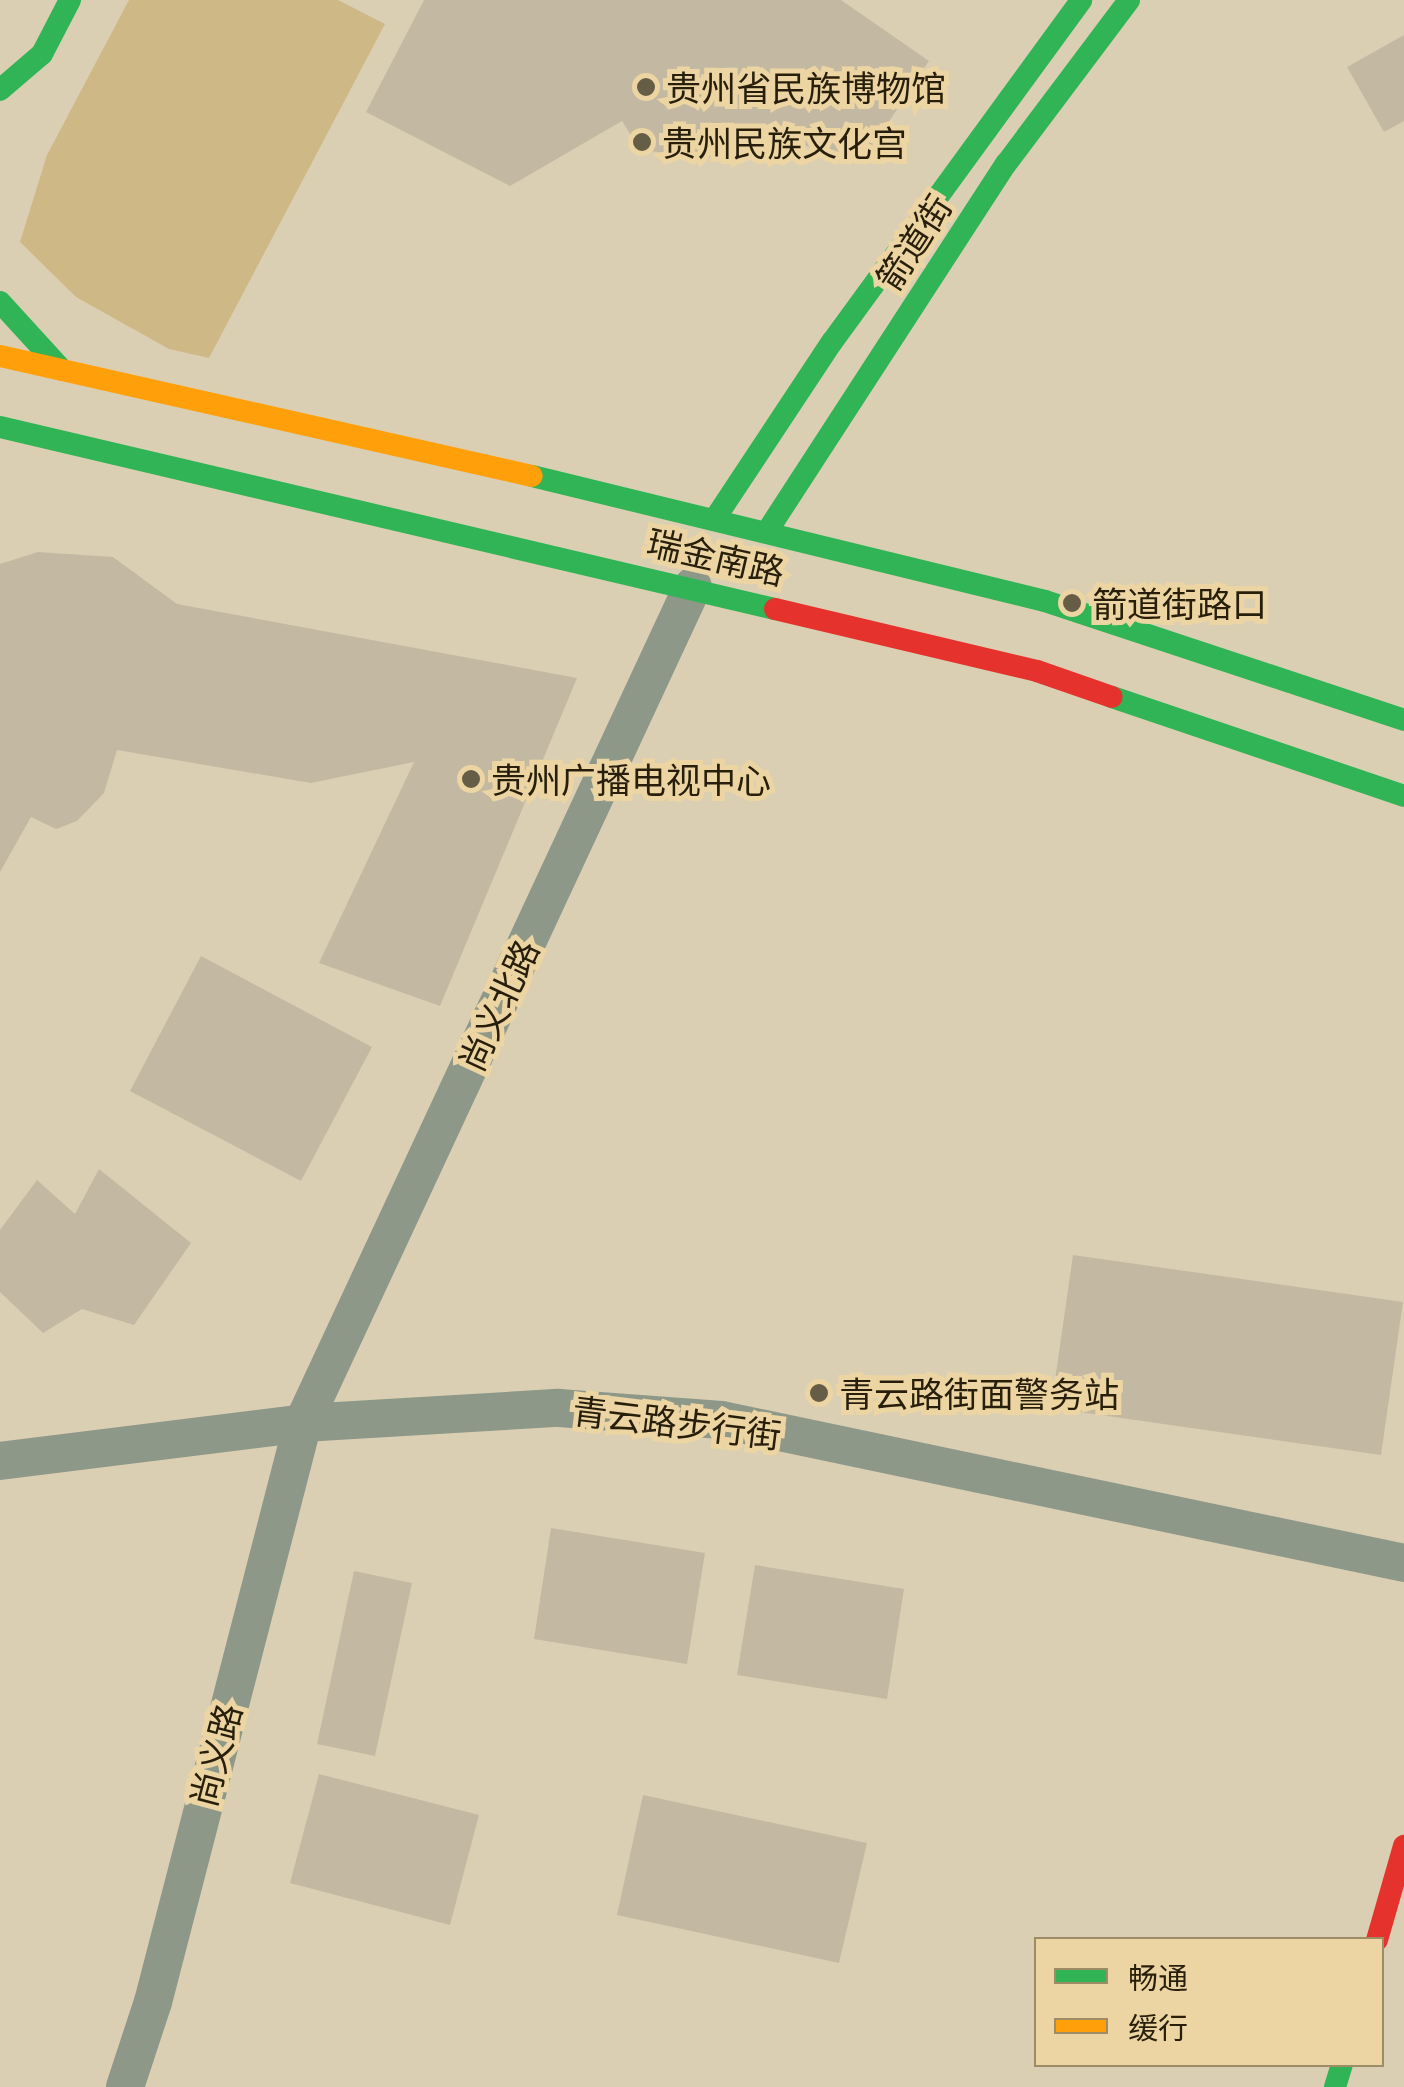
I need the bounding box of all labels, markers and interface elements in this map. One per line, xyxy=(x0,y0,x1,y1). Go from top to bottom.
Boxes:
place label: 贵州省民族博物馆 xyxy=(666,66,946,108)
marker: 贵州省民族博物馆 xyxy=(635,76,657,98)
place label: 贵州民族文化宫 xyxy=(662,121,907,163)
marker: 贵州民族文化宫 xyxy=(631,131,653,153)
street label: 箭道街 xyxy=(867,187,959,297)
street label: 瑞金南路 xyxy=(643,520,789,592)
place label: 箭道街路口 xyxy=(1092,582,1267,624)
marker: 箭道街路口 xyxy=(1061,592,1083,614)
place label: 贵州广播电视中心 xyxy=(491,758,771,800)
marker: 贵州广播电视中心 xyxy=(460,768,482,790)
street label: 尚义北路 xyxy=(449,933,547,1077)
place label: 青云路街面警务站 xyxy=(839,1372,1119,1414)
marker: 青云路街面警务站 xyxy=(808,1382,830,1404)
street label: 青云路步行街 xyxy=(570,1388,784,1456)
street label: 尚义路 xyxy=(181,1699,249,1811)
legend xyxy=(1034,1937,1384,2067)
text: 畅通 xyxy=(1128,1959,1188,1995)
text: 缓行 xyxy=(1128,2009,1188,2045)

